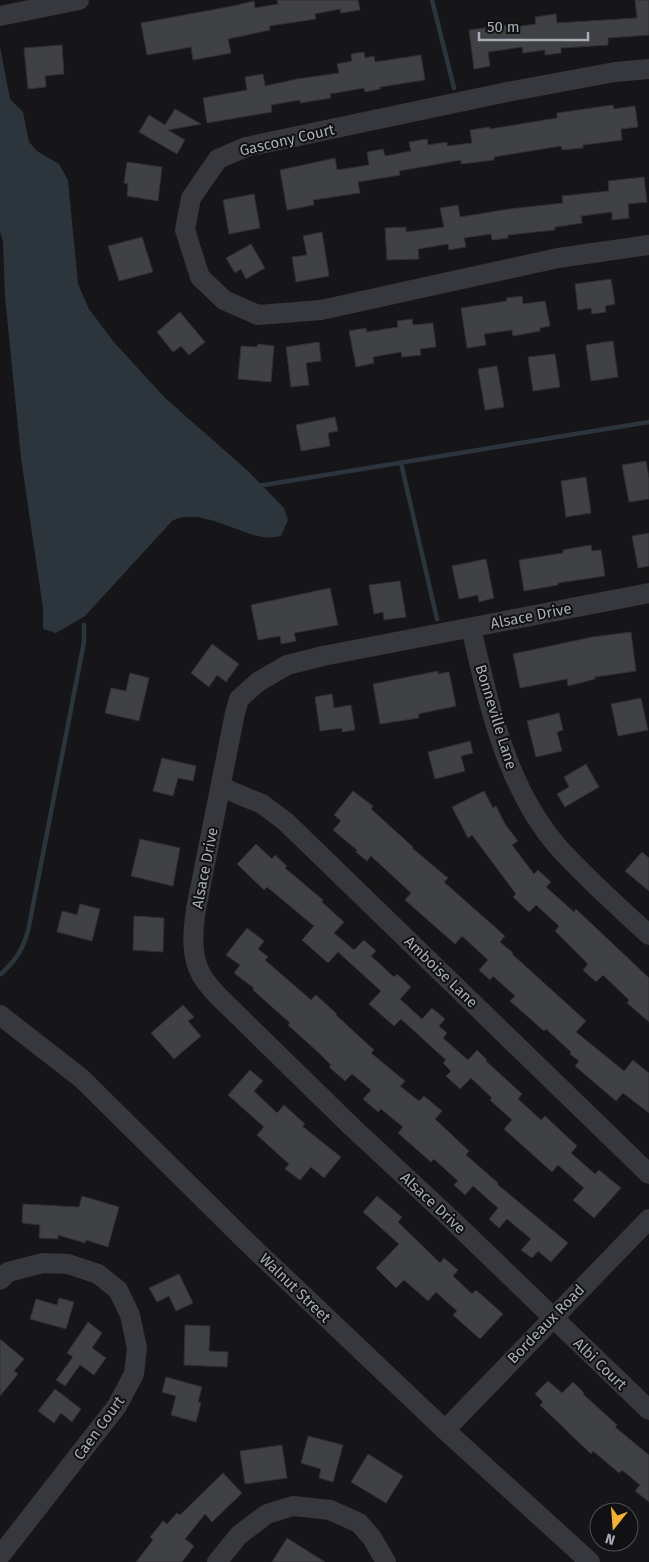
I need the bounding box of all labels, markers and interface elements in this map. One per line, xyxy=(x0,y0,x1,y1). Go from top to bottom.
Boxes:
scale bar xyxy=(479,10,588,42)
text: 50 m xyxy=(487,18,520,36)
street label: Gascony Court xyxy=(238,120,337,160)
street label: Alsace Drive xyxy=(489,599,573,633)
street label: Bonneville Lane xyxy=(472,662,520,772)
street label: Alsace Drive xyxy=(188,826,222,910)
street label: Amboise Lane xyxy=(401,933,481,1011)
street label: Alsace Drive xyxy=(397,1168,469,1238)
street label: Walnut Street xyxy=(256,1250,335,1327)
street label: Bordeaux Road xyxy=(504,1281,588,1367)
street label: Albi Court xyxy=(570,1334,631,1394)
street label: Caen Court xyxy=(70,1392,128,1463)
north arrow xyxy=(589,1502,639,1552)
text: N xyxy=(603,1529,617,1548)

